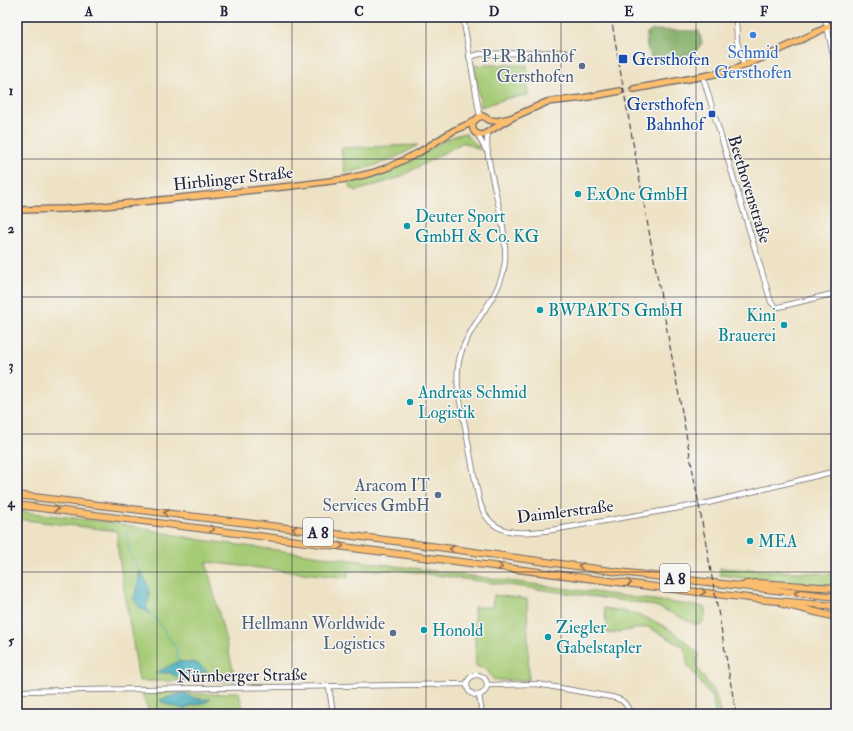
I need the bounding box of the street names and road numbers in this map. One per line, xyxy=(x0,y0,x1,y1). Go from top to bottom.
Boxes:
street label: Beethovenstraße xyxy=(723,133,776,246)
street label: Hirblinger Straße xyxy=(172,162,294,195)
street label: Daimlerstraße xyxy=(516,495,615,528)
road number: A 8 xyxy=(303,518,333,546)
road number: A 8 xyxy=(660,564,690,592)
street label: Nürnberger Straße xyxy=(177,664,307,687)

